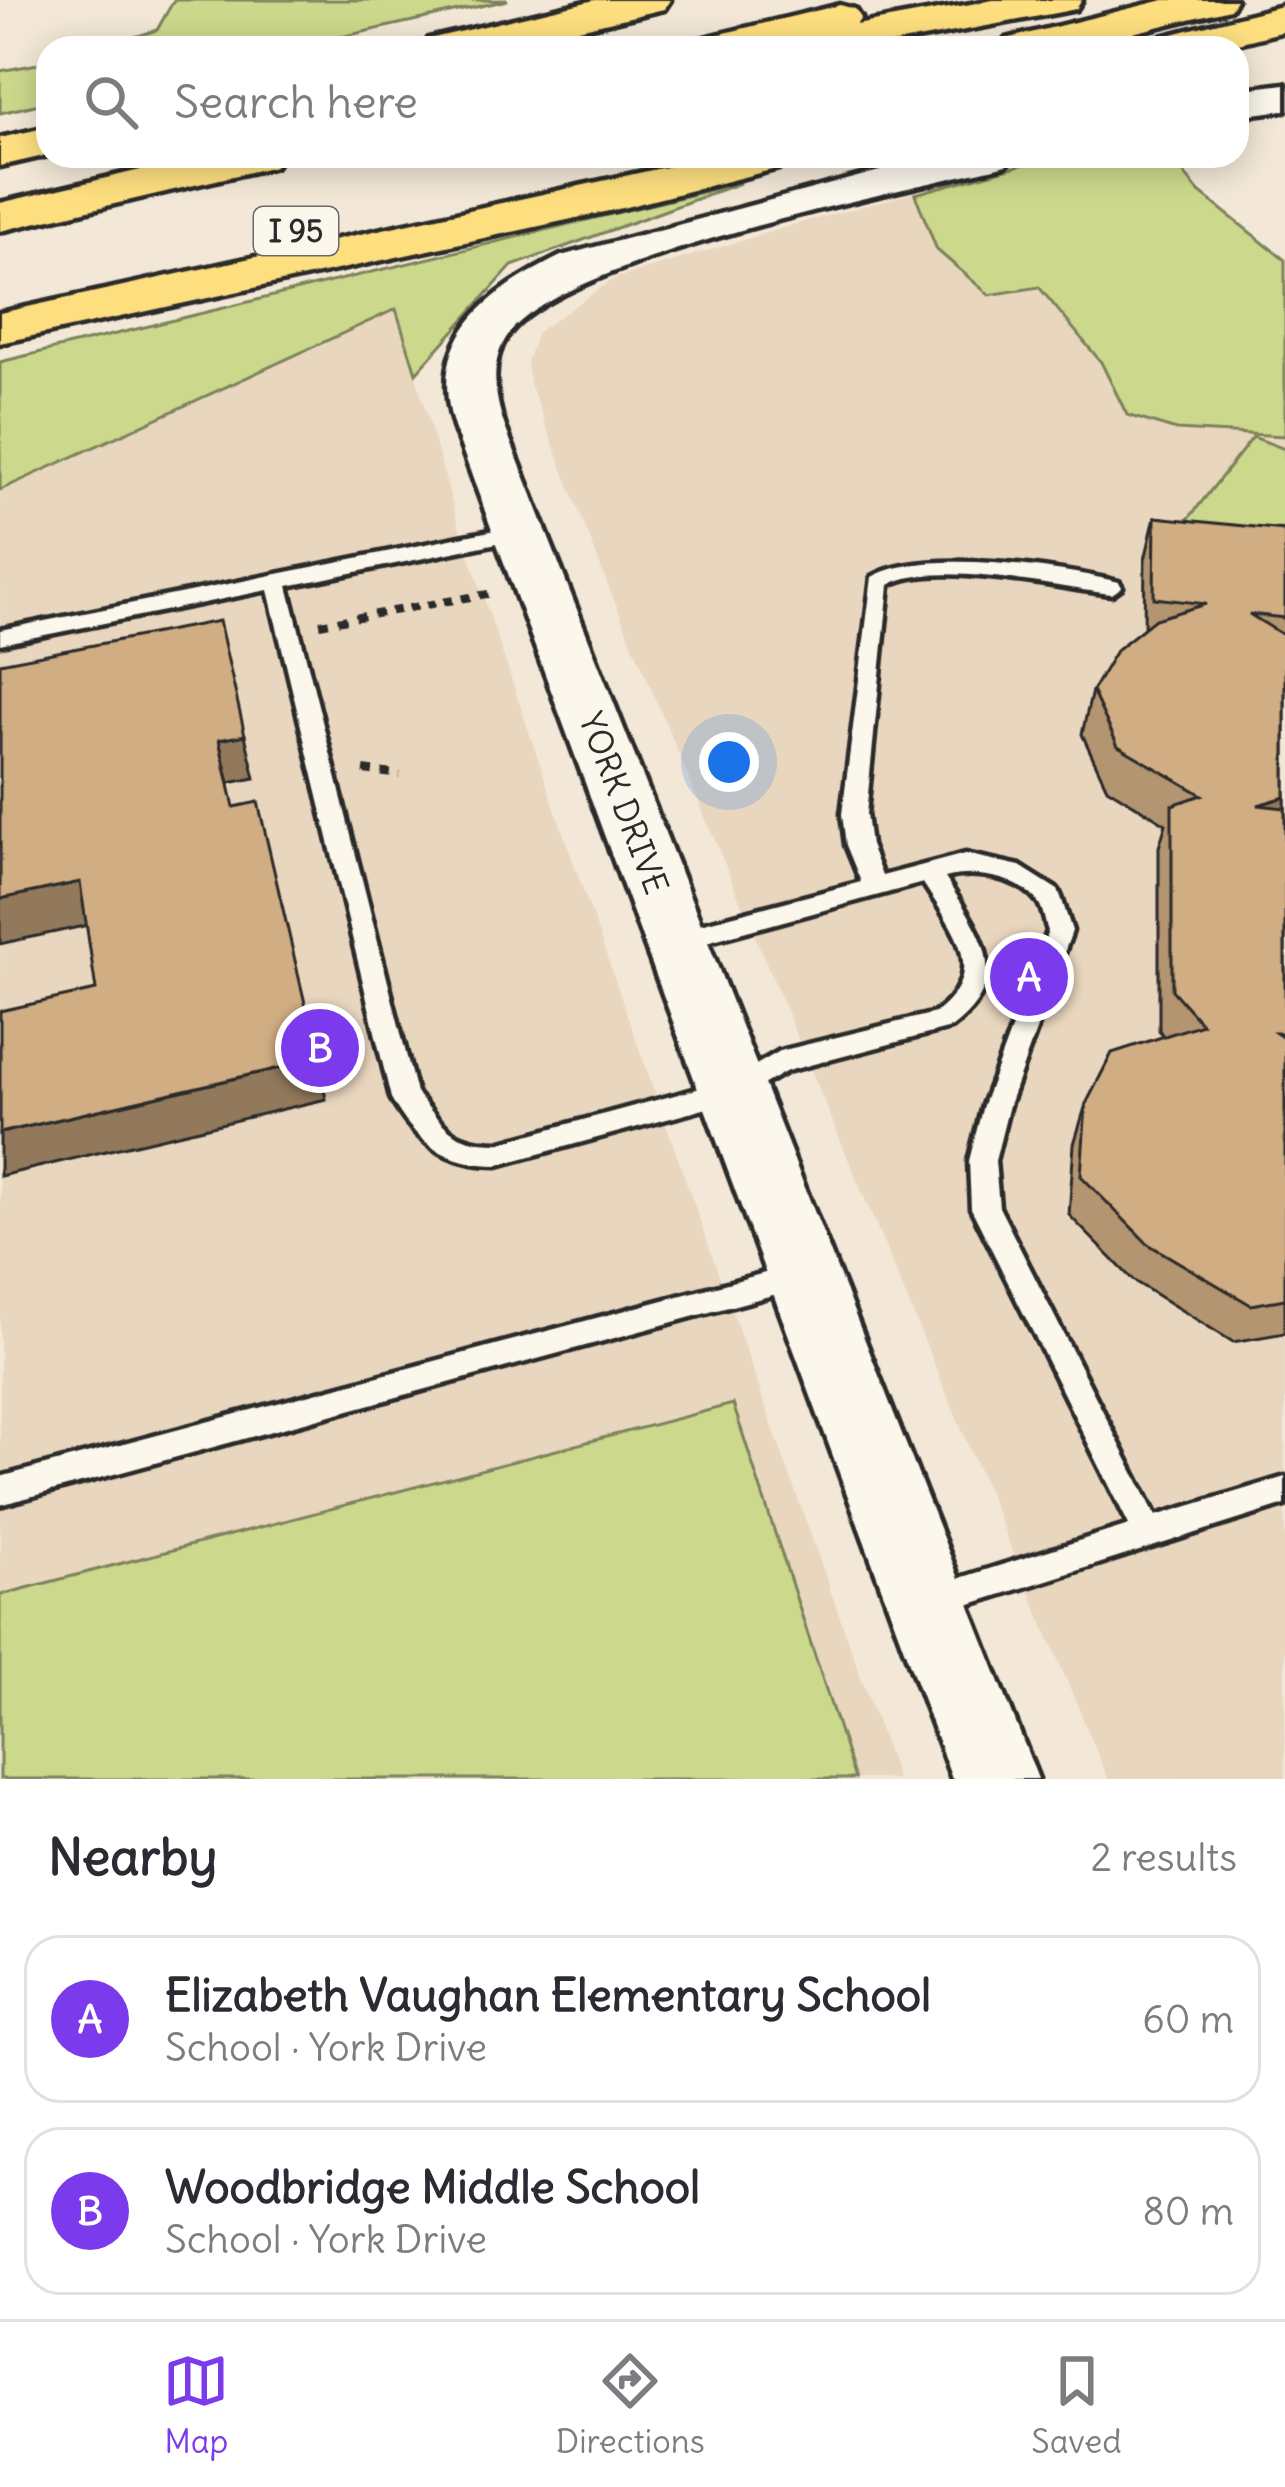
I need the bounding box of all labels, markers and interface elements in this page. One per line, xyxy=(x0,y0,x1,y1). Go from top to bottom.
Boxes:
search box xyxy=(36,36,1249,168)
icon: search xyxy=(78,69,144,135)
text: Search here xyxy=(174,74,418,130)
road number: I 95 xyxy=(254,207,338,255)
street label: YORK DRIVE xyxy=(570,706,678,900)
your location xyxy=(699,732,759,792)
pin: A xyxy=(990,932,1068,1022)
pin: B xyxy=(281,1003,359,1093)
text: Nearby xyxy=(48,1825,217,1889)
text: 2 results xyxy=(1090,1833,1237,1882)
text: Elizabeth Vaughan Elementary School xyxy=(165,1967,931,2023)
text: A xyxy=(77,1995,103,2044)
text: 60 m xyxy=(1142,1995,1234,2044)
text: School · York Drive xyxy=(165,2023,487,2072)
text: Woodbridge Middle School xyxy=(165,2159,700,2215)
text: B xyxy=(77,2187,103,2236)
text: 80 m xyxy=(1142,2187,1234,2236)
text: School · York Drive xyxy=(165,2215,487,2264)
tab: Map xyxy=(163,2348,229,2462)
tab: Directions xyxy=(556,2348,705,2462)
tab: Saved xyxy=(1031,2348,1122,2462)

